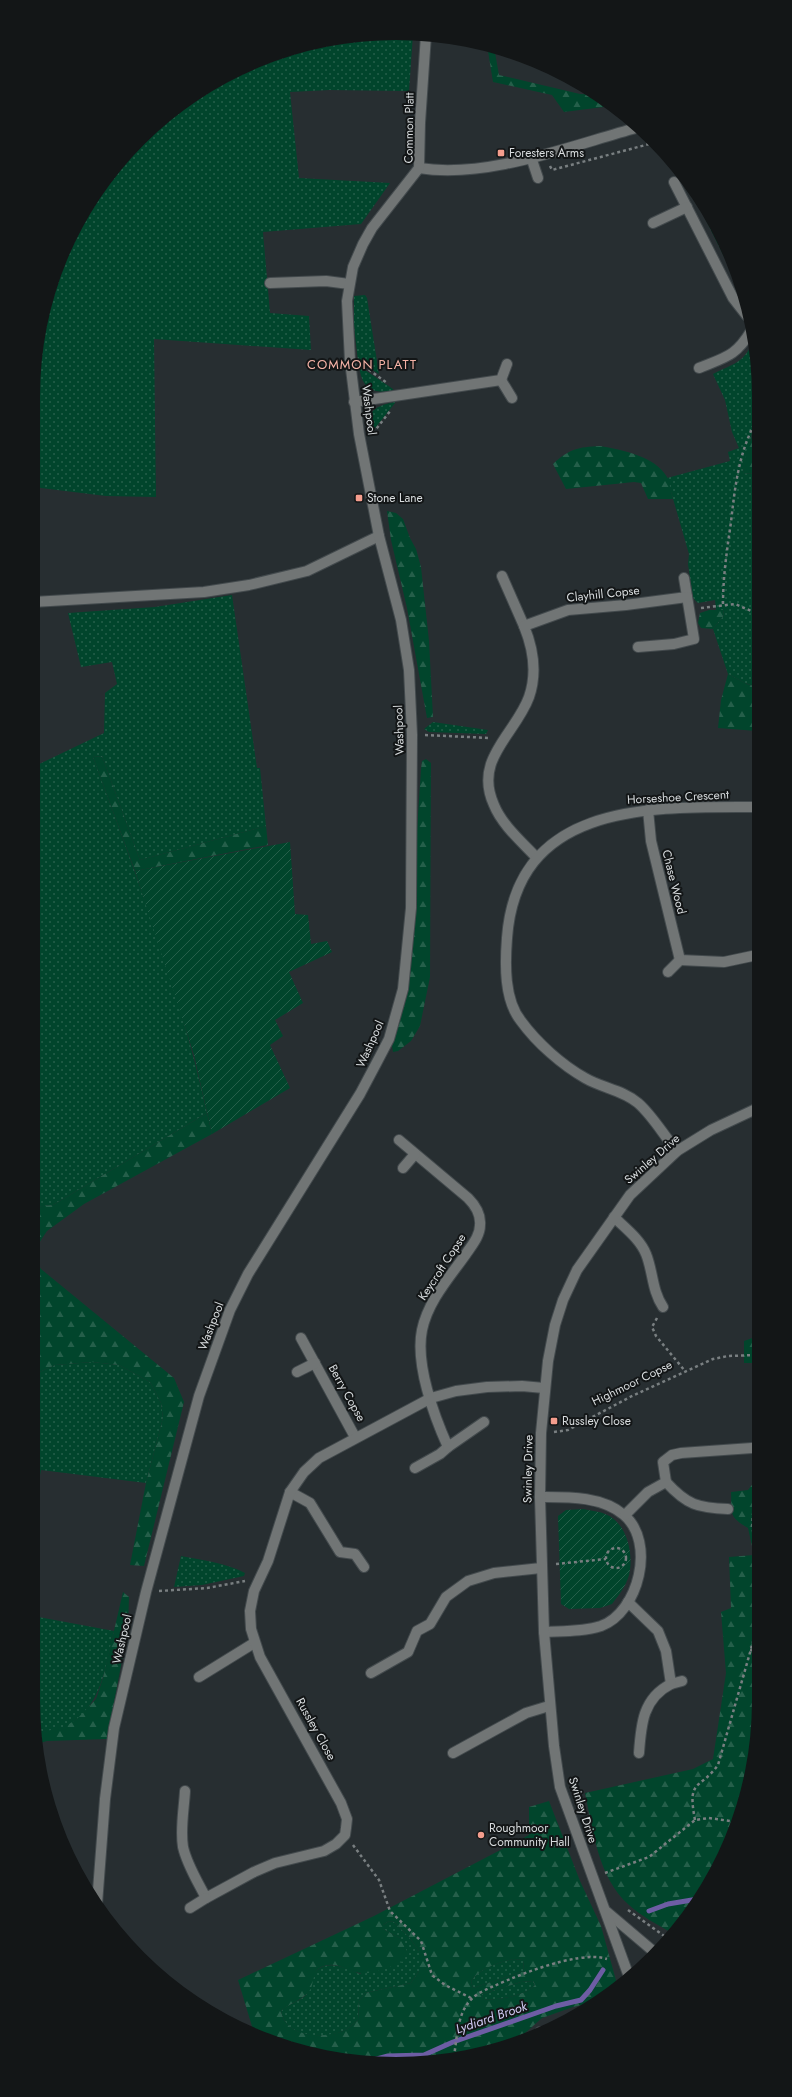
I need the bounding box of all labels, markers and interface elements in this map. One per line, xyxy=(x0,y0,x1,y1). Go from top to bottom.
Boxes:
street label: Common Platt xyxy=(399,92,419,164)
place label: Foresters Arms xyxy=(509,144,584,162)
marker: Foresters Arms xyxy=(496,148,506,158)
district label: COMMON PLATT xyxy=(307,355,417,374)
street label: Washpool xyxy=(357,384,381,436)
place label: Stone Lane xyxy=(367,489,423,507)
marker: Stone Lane xyxy=(354,493,364,503)
street label: Clayhill Copse xyxy=(566,581,640,607)
street label: Washpool xyxy=(389,705,409,755)
street label: Horseshoe Crescent xyxy=(627,785,730,809)
street label: Chase Wood xyxy=(657,848,691,916)
street label: Washpool xyxy=(352,1017,388,1071)
street label: Swinley Drive xyxy=(620,1130,684,1188)
street label: Keycroft Copse xyxy=(414,1230,470,1304)
street label: Washpool xyxy=(194,1299,228,1353)
street label: Highmoor Copse xyxy=(589,1356,675,1410)
street label: Berry Copse xyxy=(324,1361,370,1425)
place label: Russley Close xyxy=(562,1412,631,1430)
marker: Russley Close xyxy=(549,1416,559,1426)
street label: Swinley Drive xyxy=(518,1435,538,1503)
street label: Washpool xyxy=(108,1612,136,1666)
street label: Russley Close xyxy=(291,1695,341,1763)
street label: Swinley Drive xyxy=(564,1775,602,1845)
place label: Roughmoor Community Hall xyxy=(489,1819,570,1851)
marker: Roughmoor Community Hall xyxy=(476,1830,486,1840)
water label: Lydiard Brook xyxy=(453,1996,530,2039)

